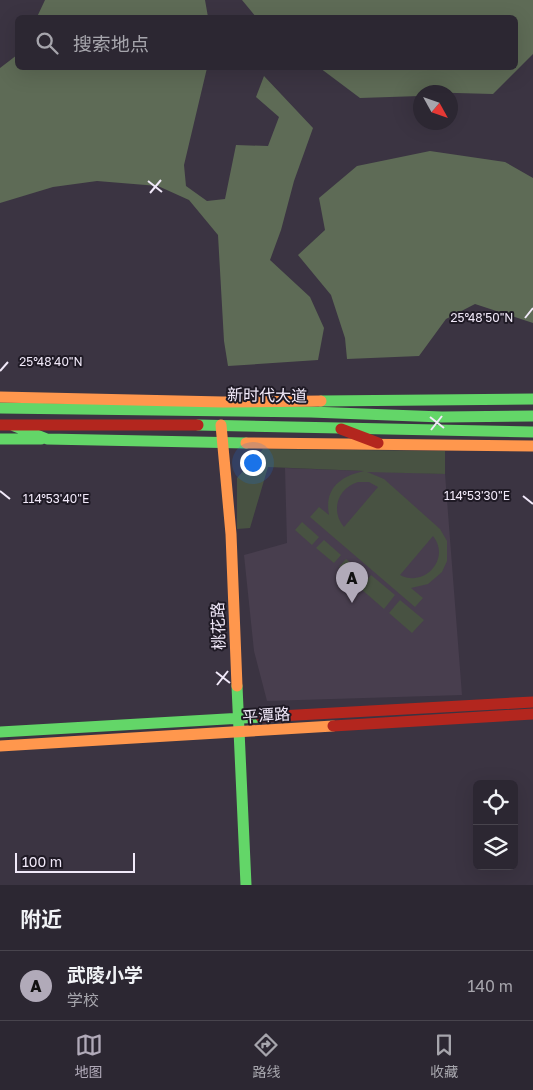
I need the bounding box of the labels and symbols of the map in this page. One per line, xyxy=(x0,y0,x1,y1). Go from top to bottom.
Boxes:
north arrow xyxy=(413,85,458,130)
text: 25°48'50"N xyxy=(450,310,514,325)
text: 25°48'40"N xyxy=(19,354,83,369)
street label: 新时代大道 xyxy=(227,384,307,406)
your location xyxy=(240,450,266,476)
text: 114°53'30"E xyxy=(444,488,510,503)
text: 114°53'40"E xyxy=(23,491,89,506)
pin: A xyxy=(336,562,368,603)
street label: 桃花路 xyxy=(207,602,229,650)
street label: 平潭路 xyxy=(241,703,291,727)
scale bar xyxy=(15,850,135,873)

